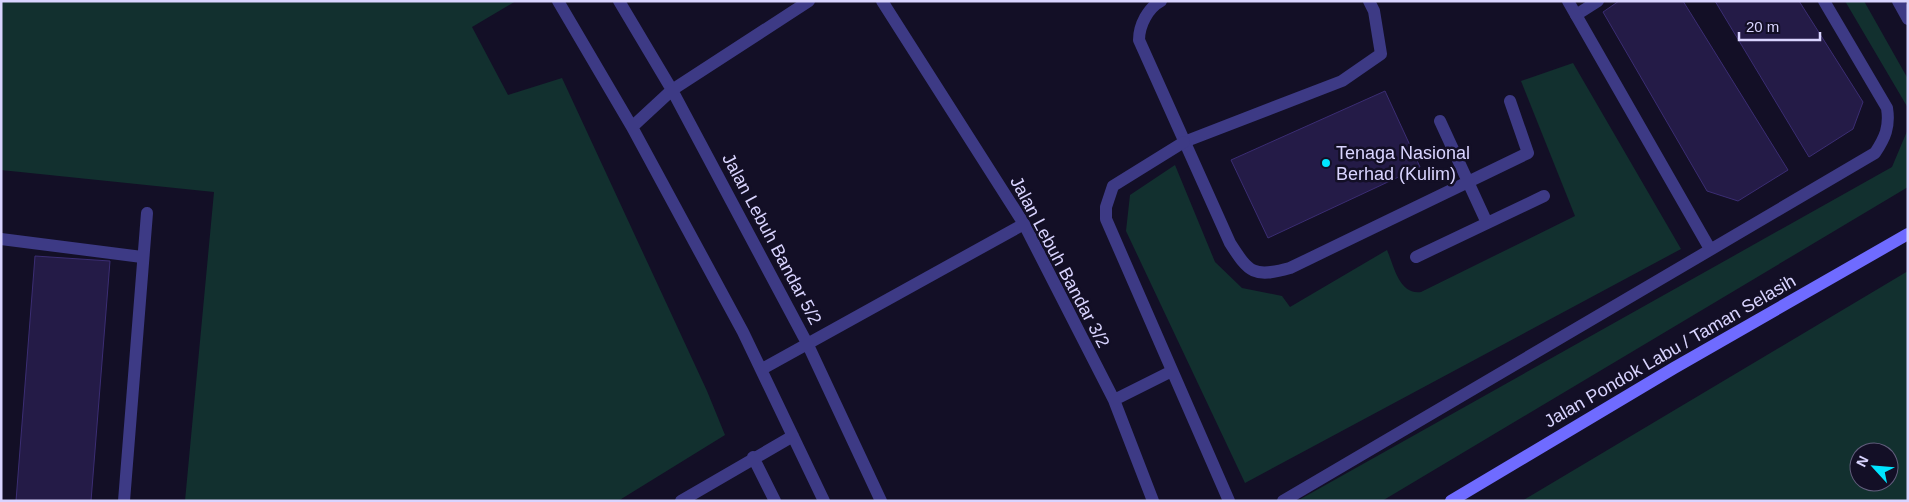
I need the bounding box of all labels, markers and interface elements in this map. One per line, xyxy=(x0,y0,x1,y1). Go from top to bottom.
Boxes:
scale bar xyxy=(1739,10,1820,42)
text: 20 m xyxy=(1746,18,1779,35)
place label: Tenaga Nasional Berhad (Kulim) xyxy=(1336,143,1470,184)
street label: Jalan Lebuh Bandar 5/2 xyxy=(718,150,826,328)
marker: Tenaga Nasional Berhad (Kulim) xyxy=(1320,157,1332,169)
street label: Jalan Lebuh Bandar 3/2 xyxy=(1006,173,1114,351)
street label: Jalan Pondok Labu / Taman Selasih xyxy=(1541,271,1799,431)
north arrow xyxy=(1849,442,1899,492)
text: N xyxy=(1853,453,1872,469)

